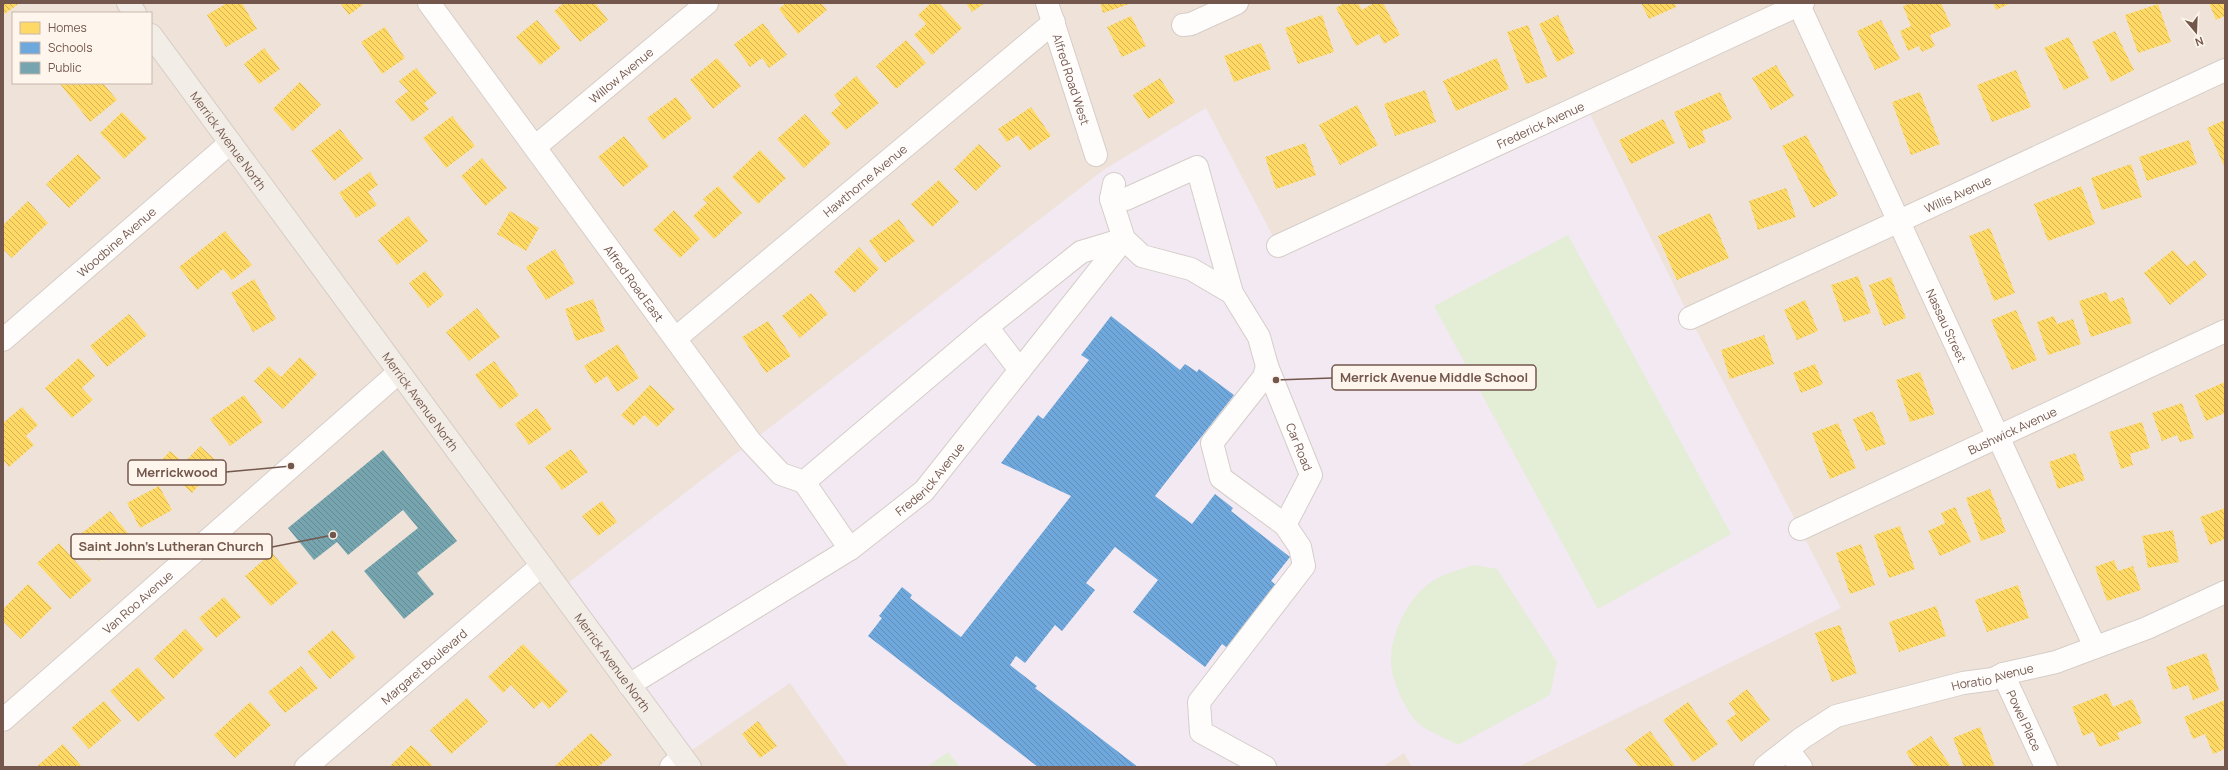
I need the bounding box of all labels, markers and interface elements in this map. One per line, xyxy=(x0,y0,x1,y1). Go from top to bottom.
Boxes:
legend xyxy=(12,12,152,84)
north arrow xyxy=(2176,12,2216,52)
text: Homes xyxy=(48,19,87,36)
street label: Alfred Road West xyxy=(1049,31,1094,127)
text: N xyxy=(2193,34,2206,50)
text: Schools xyxy=(48,39,92,56)
street label: Willow Avenue xyxy=(585,43,657,107)
text: Public xyxy=(48,59,82,76)
street label: Merrick Avenue North xyxy=(187,88,271,193)
street label: Frederick Avenue xyxy=(1494,97,1587,152)
street label: Hawthorne Avenue xyxy=(819,140,910,220)
street label: Willis Avenue xyxy=(1921,171,1994,217)
street label: Woodbine Avenue xyxy=(73,203,159,281)
street label: Alfred Road East xyxy=(600,241,668,325)
street label: Nassau Street xyxy=(1922,286,1971,365)
street label: Merrick Avenue North xyxy=(379,349,463,454)
callout: Merrick Avenue Middle School xyxy=(1332,365,1536,390)
text: Merrick Avenue Middle School xyxy=(1340,368,1528,386)
street label: Bushwick Avenue xyxy=(1965,402,2059,458)
street label: Car Road xyxy=(1282,420,1317,473)
street label: Frederick Avenue xyxy=(891,439,968,519)
callout: Merrickwood xyxy=(128,460,226,485)
text: Merrickwood xyxy=(136,463,218,481)
callout: Saint John's Lutheran Church xyxy=(71,534,272,559)
text: Saint John's Lutheran Church xyxy=(78,537,264,555)
street label: Van Roo Avenue xyxy=(99,566,176,637)
street label: Merrick Avenue North xyxy=(571,609,655,715)
street label: Margaret Boulevard xyxy=(377,625,470,708)
street label: Horatio Avenue xyxy=(1949,659,2035,694)
street label: Powel Place xyxy=(2003,687,2046,754)

